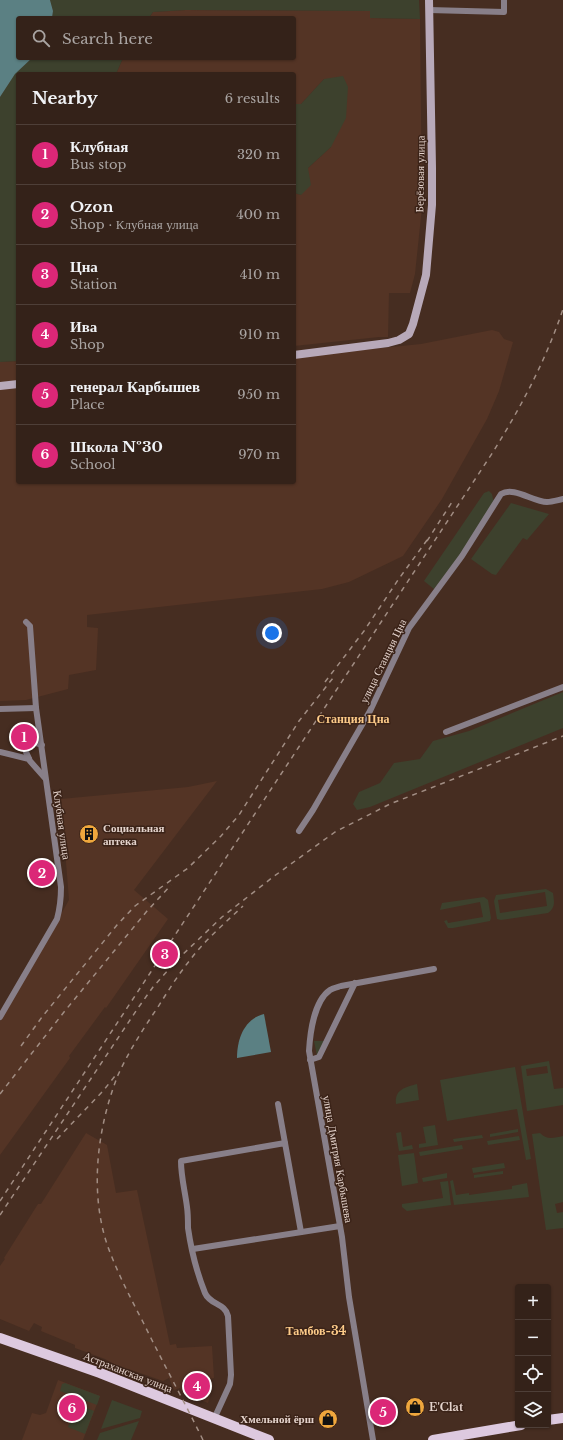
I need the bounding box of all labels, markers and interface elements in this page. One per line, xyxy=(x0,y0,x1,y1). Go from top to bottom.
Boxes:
search box xyxy=(16,16,296,60)
icon: search xyxy=(30,27,52,49)
text: Search here xyxy=(62,29,153,48)
text: Nearby xyxy=(32,88,98,109)
text: 6 results xyxy=(225,90,280,107)
street label: Берёзовая улица xyxy=(412,135,428,212)
text: Клубная xyxy=(70,137,128,156)
text: 1 xyxy=(42,146,48,163)
text: 320 m xyxy=(237,146,280,163)
text: Bus stop xyxy=(70,156,126,173)
text: Ozon xyxy=(70,197,113,216)
text: 2 xyxy=(41,206,49,223)
text: 400 m xyxy=(236,206,280,223)
text: Shop · Клубная улица xyxy=(70,216,198,233)
text: Цна xyxy=(70,257,98,276)
text: 3 xyxy=(41,266,49,283)
text: 410 m xyxy=(240,266,280,283)
text: Station xyxy=(70,276,117,293)
text: Ива xyxy=(70,317,97,336)
text: 4 xyxy=(41,326,49,343)
text: 910 m xyxy=(239,326,280,343)
text: Shop xyxy=(70,336,105,353)
text: генерал Карбышев xyxy=(70,377,200,396)
text: 5 xyxy=(41,386,49,403)
text: 950 m xyxy=(237,386,280,403)
text: Place xyxy=(70,396,105,413)
text: Школа №30 xyxy=(70,437,163,456)
text: 6 xyxy=(41,446,49,463)
text: 970 m xyxy=(238,446,280,463)
text: School xyxy=(70,456,116,473)
street label: улица Станция Цна xyxy=(357,617,409,705)
your location xyxy=(262,623,282,643)
district label: Станция Цна xyxy=(316,711,390,726)
pin: 1 xyxy=(11,722,37,752)
street label: Клубная улица xyxy=(50,789,74,861)
place label: Социальная аптека xyxy=(103,821,165,848)
building icon: Социальная аптека xyxy=(78,823,100,845)
pin: 2 xyxy=(29,858,55,888)
pin: 3 xyxy=(152,939,178,969)
street label: улица Дмитрия Карбышева xyxy=(320,1094,356,1224)
map controls xyxy=(515,1284,551,1428)
button: + xyxy=(515,1284,551,1320)
button: − xyxy=(515,1320,551,1356)
district label: Тамбов-34 xyxy=(286,1323,347,1338)
street label: Астраханская улица xyxy=(81,1349,175,1395)
button: locate xyxy=(515,1356,551,1392)
pin: 4 xyxy=(184,1371,210,1401)
button: layers xyxy=(515,1392,551,1428)
pin: 6 xyxy=(59,1393,85,1423)
shop icon: E'Clat xyxy=(404,1396,426,1418)
pin: 5 xyxy=(370,1397,396,1427)
place label: E'Clat xyxy=(429,1400,464,1414)
shop icon: Хмельной ёрш xyxy=(317,1408,339,1430)
place label: Хмельной ёрш xyxy=(240,1412,314,1426)

